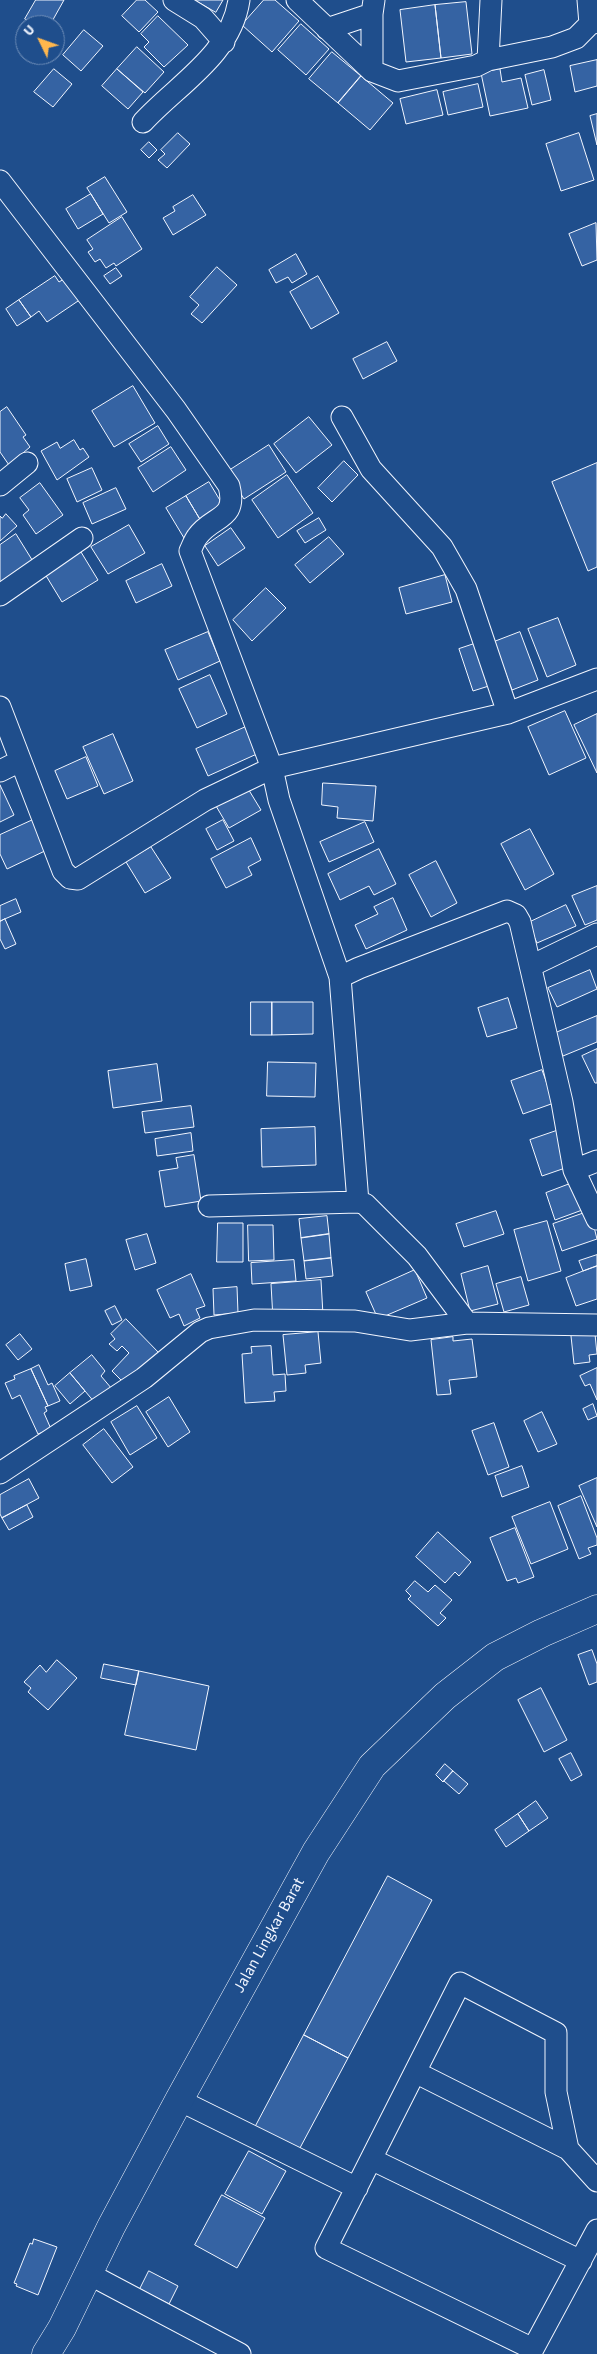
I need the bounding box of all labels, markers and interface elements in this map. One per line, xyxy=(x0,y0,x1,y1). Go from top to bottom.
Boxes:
north arrow xyxy=(15,15,65,65)
text: U xyxy=(19,20,40,41)
street label: Jalan Lingkar Barat xyxy=(230,1875,310,1997)

